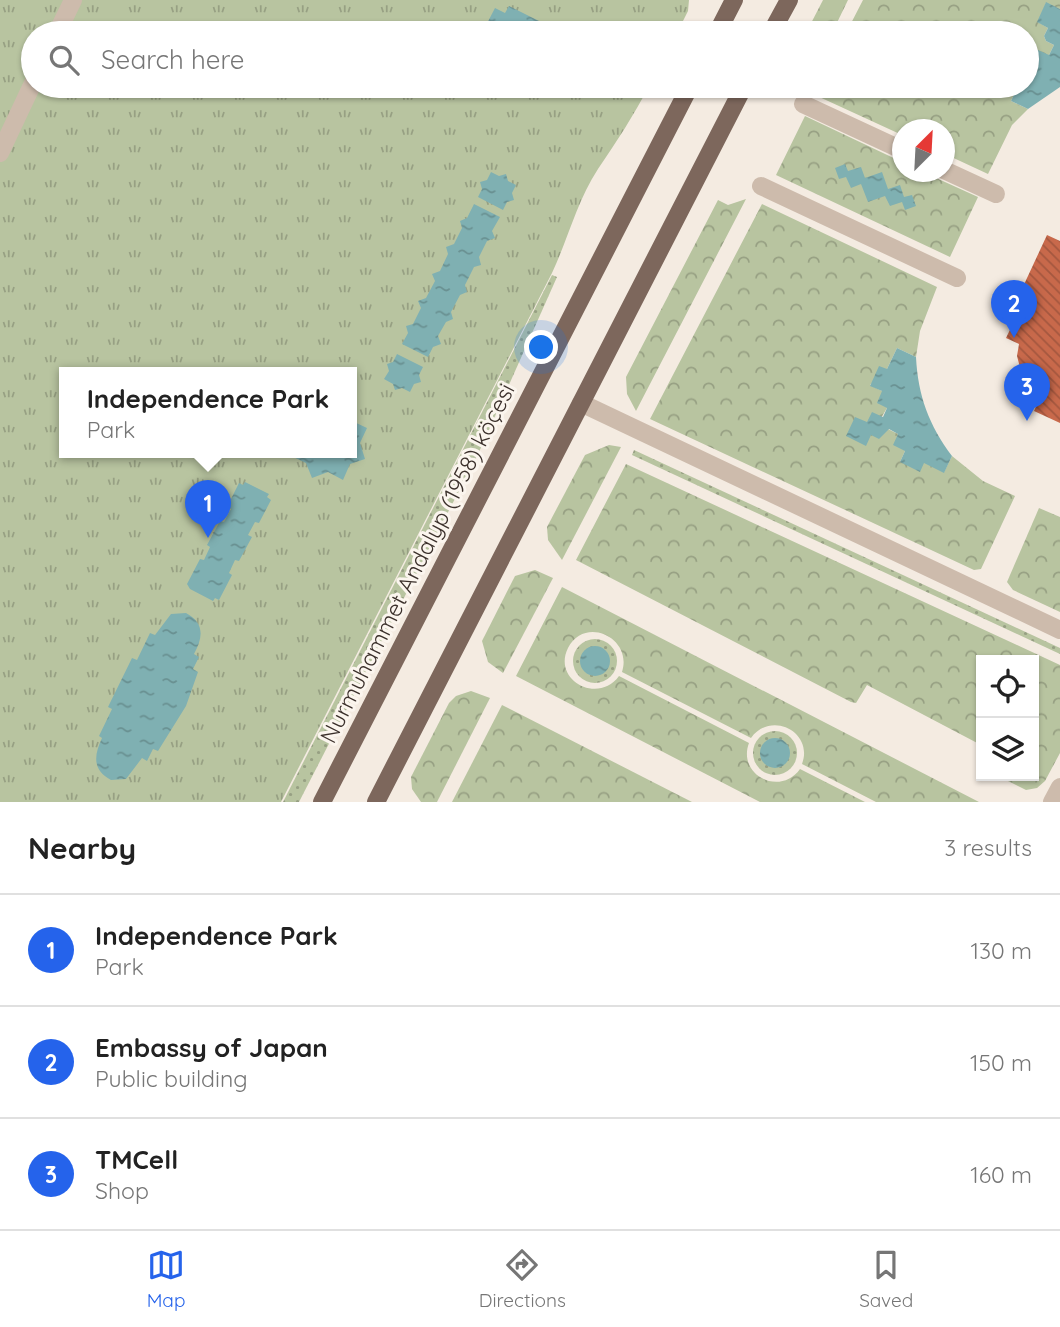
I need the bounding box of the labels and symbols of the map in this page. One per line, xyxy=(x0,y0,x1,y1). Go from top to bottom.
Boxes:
north arrow xyxy=(892,119,955,182)
pin: 2 xyxy=(991,280,1037,338)
your location xyxy=(524,330,558,364)
pin: 3 xyxy=(1004,363,1050,421)
street label: Nurmuhammet Andalyp (1958) köçesi xyxy=(313,378,521,748)
pin: 1 xyxy=(185,480,231,538)

